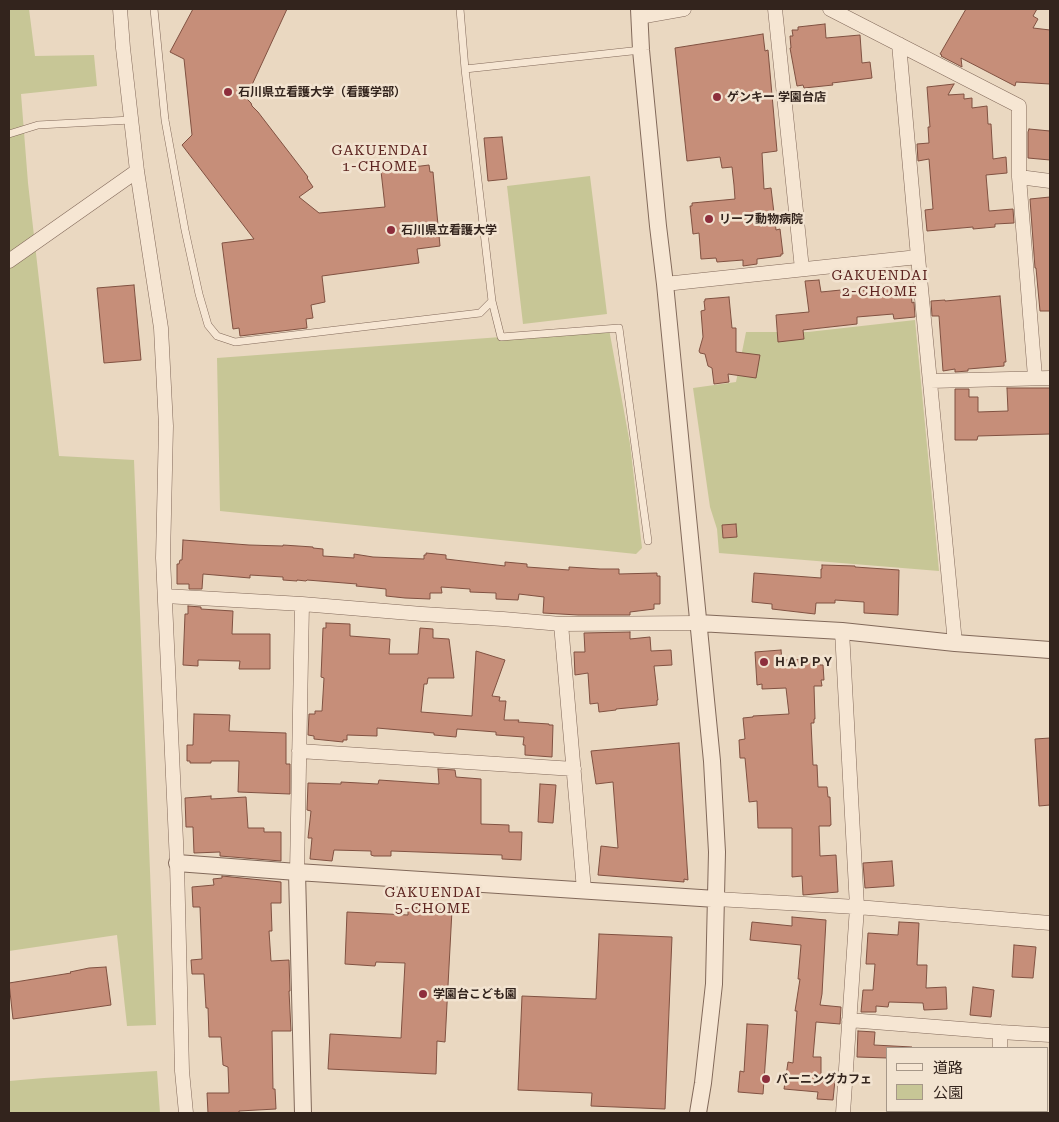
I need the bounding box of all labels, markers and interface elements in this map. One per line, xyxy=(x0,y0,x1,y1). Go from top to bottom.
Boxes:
place label: 石川県立看護大学（看護学部） xyxy=(238,85,406,99)
marker: 石川県立看護大学（看護学部） xyxy=(222,86,234,98)
place label: ゲンキー 学園台店 xyxy=(727,90,826,104)
marker: ゲンキー 学園台店 xyxy=(711,91,723,103)
district label: GAKUENDAI 1-CHOME xyxy=(330,143,430,176)
place label: リーフ動物病院 xyxy=(719,212,803,226)
marker: リーフ動物病院 xyxy=(703,213,715,225)
place label: 石川県立看護大学 xyxy=(401,223,497,237)
marker: 石川県立看護大学 xyxy=(385,224,397,236)
district label: GAKUENDAI 2-CHOME xyxy=(830,268,930,300)
place label: ＨＡＰＰＹ xyxy=(774,655,834,669)
marker: ＨＡＰＰＹ xyxy=(758,656,770,668)
district label: GAKUENDAI 5-CHOME xyxy=(383,885,483,918)
place label: 学園台こども園 xyxy=(433,987,517,1001)
marker: 学園台こども園 xyxy=(417,988,429,1000)
legend xyxy=(886,1047,1049,1112)
text: 道路 xyxy=(933,1059,963,1077)
place label: バーニングカフェ xyxy=(776,1072,872,1086)
marker: バーニングカフェ xyxy=(760,1073,772,1085)
text: 公園 xyxy=(933,1084,963,1102)

